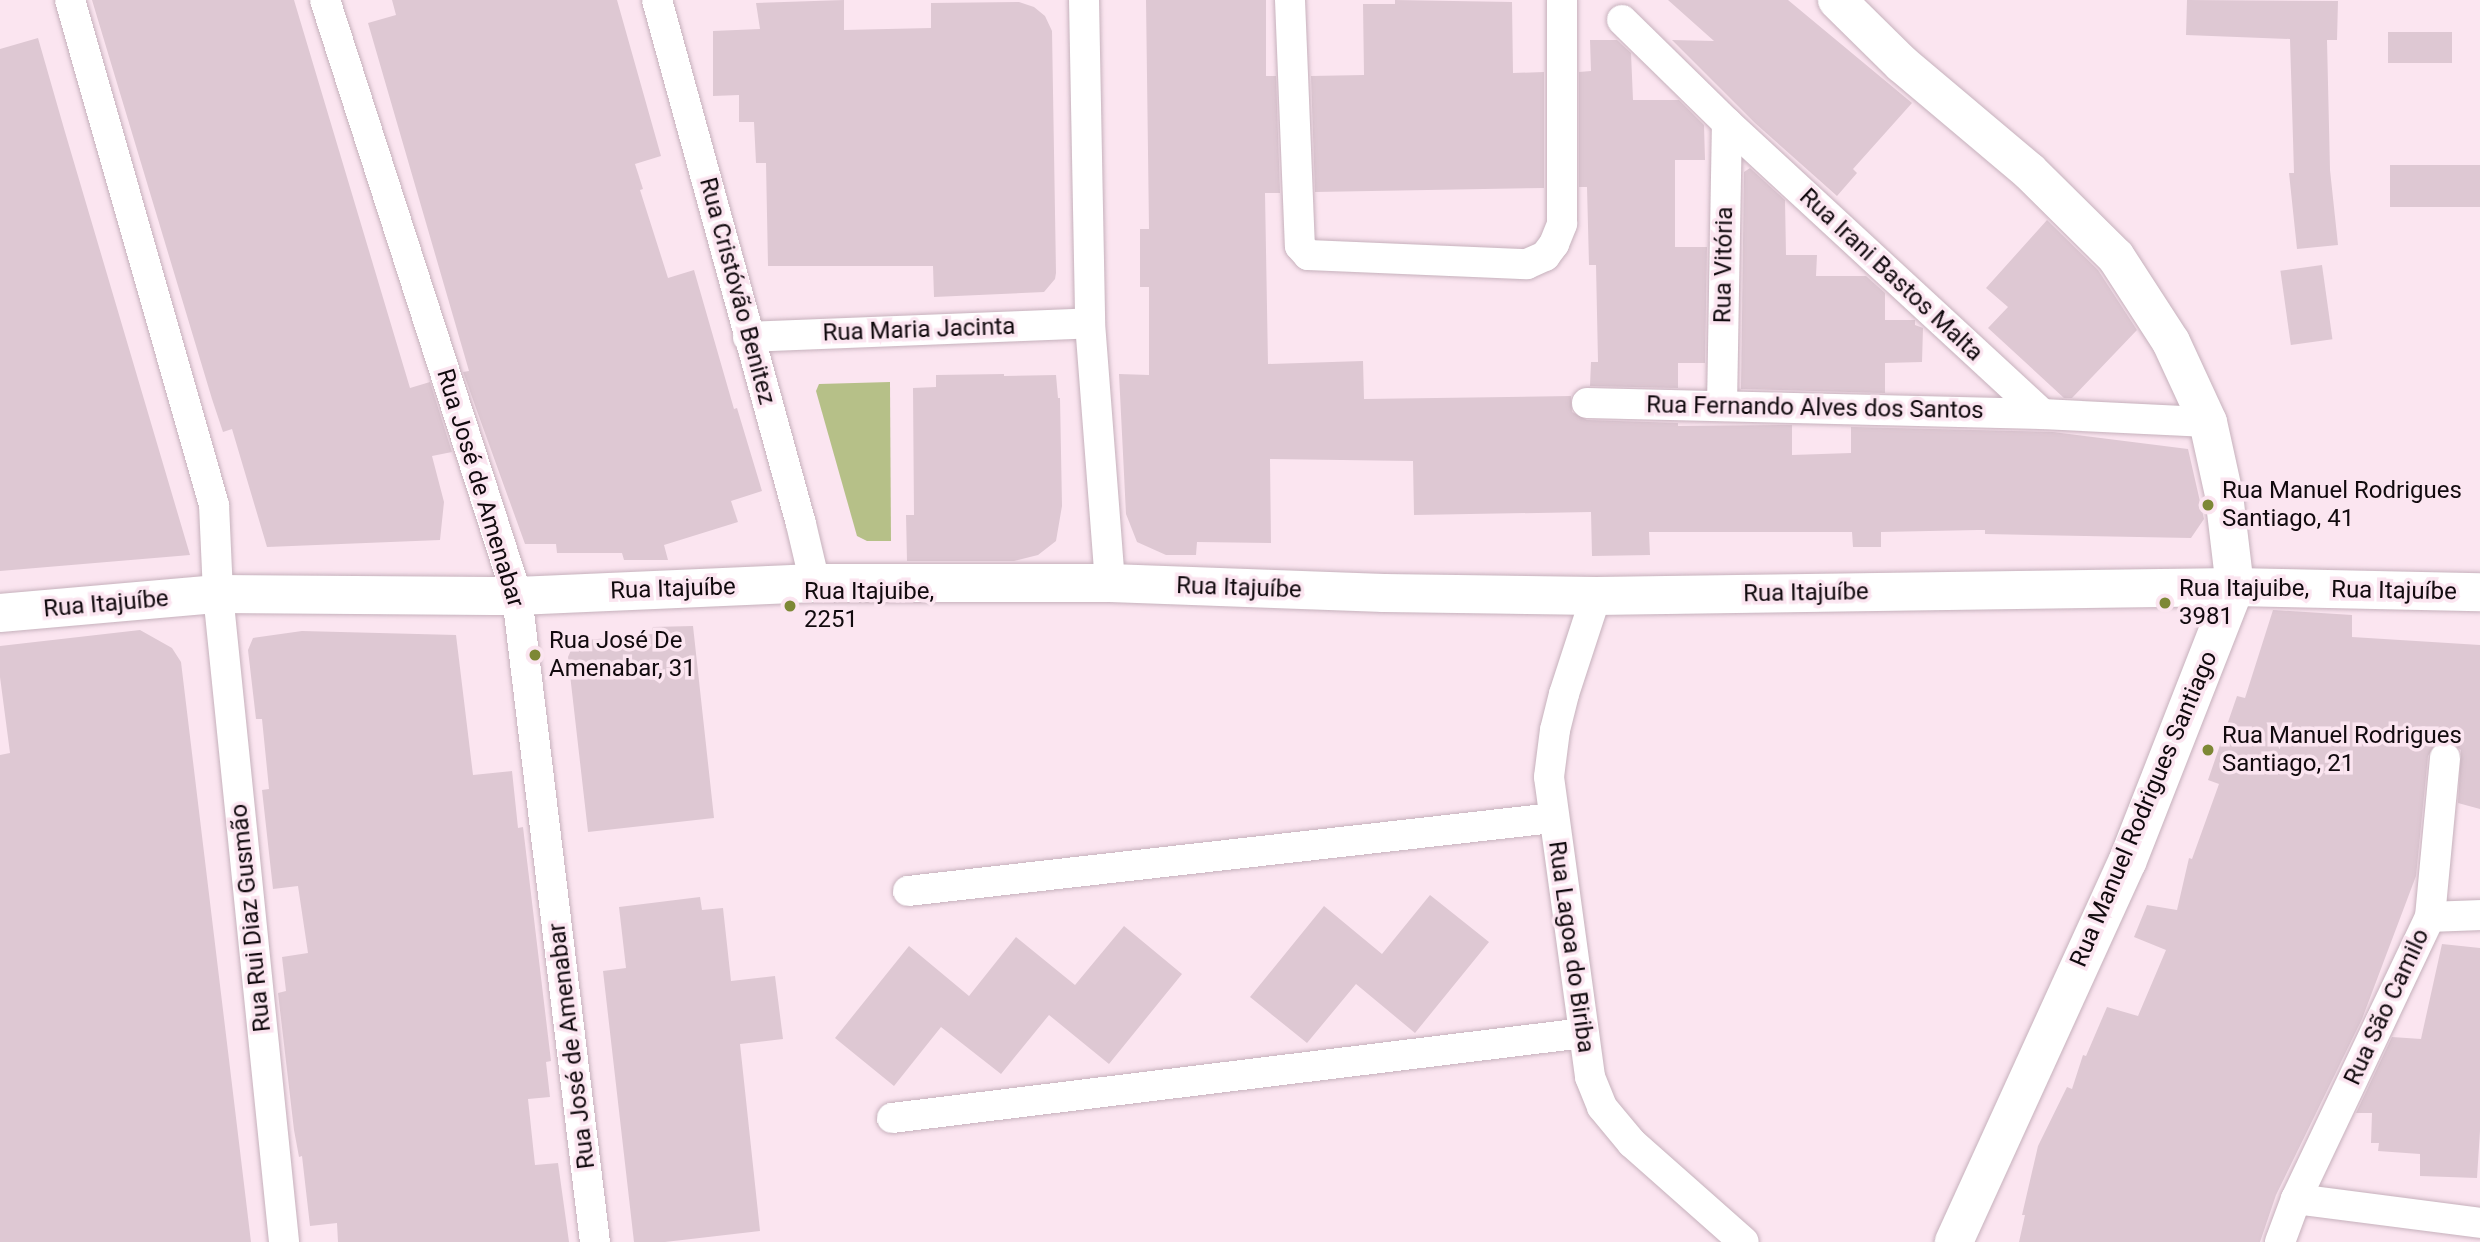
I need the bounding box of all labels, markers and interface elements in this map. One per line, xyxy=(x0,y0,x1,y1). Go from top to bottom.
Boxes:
street label: Rua Cristóvão Benitez xyxy=(693,174,781,408)
street label: Rua Irani Bastos Malta xyxy=(1793,183,1989,367)
street label: Rua Vitória xyxy=(1709,207,1739,323)
street label: Rua Maria Jacinta xyxy=(822,312,1016,348)
street label: Rua José de Amenabar xyxy=(430,365,530,611)
street label: Rua Fernando Alves dos Santos xyxy=(1646,391,1984,425)
place label: Rua Manuel Rodrigues Santiago, 41 xyxy=(2222,477,2462,533)
marker: Rua Manuel Rodrigues Santiago, 41 xyxy=(2200,497,2216,513)
street label: Rua Itajuíbe xyxy=(1176,571,1302,605)
street label: Rua Itajuíbe xyxy=(610,572,736,606)
place label: Rua Itajuibe, 3981 xyxy=(2179,575,2309,631)
street label: Rua Itajuíbe xyxy=(2331,576,2457,606)
place label: Rua Itajuibe, 2251 xyxy=(804,578,934,634)
street label: Rua Itajuíbe xyxy=(1743,578,1869,608)
street label: Rua Itajuíbe xyxy=(42,584,170,624)
marker: Rua Itajuibe, 3981 xyxy=(2157,595,2173,611)
marker: Rua Itajuibe, 2251 xyxy=(782,598,798,614)
place label: Rua José De Amenabar, 31 xyxy=(549,627,696,683)
marker: Rua José De Amenabar, 31 xyxy=(527,647,543,663)
street label: Rua Manuel Rodrigues Santiago xyxy=(2064,647,2224,971)
place label: Rua Manuel Rodrigues Santiago, 21 xyxy=(2222,722,2462,778)
marker: Rua Manuel Rodrigues Santiago, 21 xyxy=(2200,742,2216,758)
street label: Rua Rui Diaz Gusmão xyxy=(225,803,277,1033)
street label: Rua Lagoa do Biriba xyxy=(1542,839,1600,1055)
street label: Rua José de Amenabar xyxy=(543,921,601,1171)
street label: Rua São Camilo xyxy=(2338,924,2436,1090)

